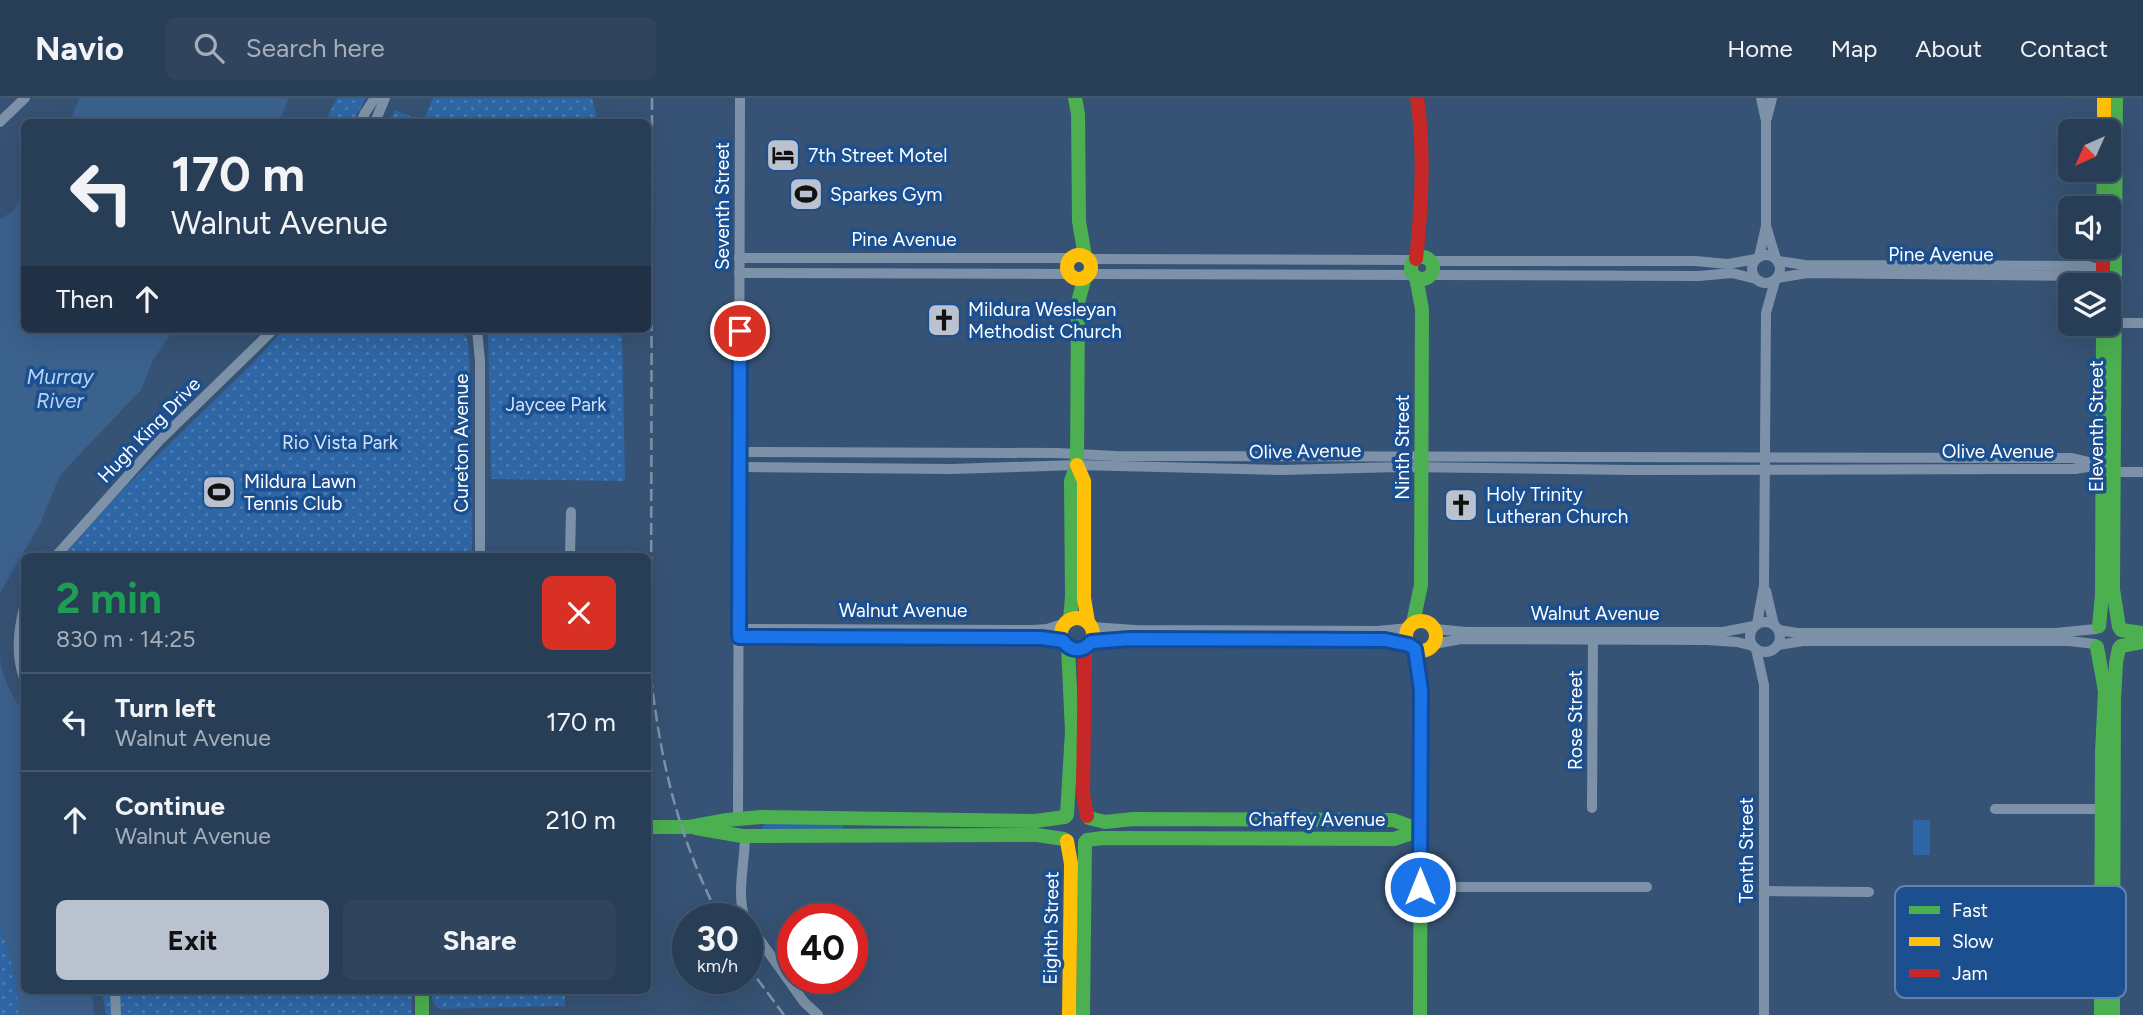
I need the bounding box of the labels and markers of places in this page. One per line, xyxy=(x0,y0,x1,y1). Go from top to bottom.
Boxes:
hotel icon: 7th Street Motel xyxy=(764,136,802,174)
place label: 7th Street Motel xyxy=(808,144,947,167)
sports icon: Sparkes Gym xyxy=(787,175,825,213)
place label: Sparkes Gym xyxy=(830,183,943,206)
place label: Mildura Wesleyan Methodist Church xyxy=(968,298,1122,343)
pin xyxy=(710,301,770,361)
church icon: Mildura Wesleyan Methodist Church xyxy=(925,301,963,339)
place label: Mildura Lawn Tennis Club xyxy=(244,470,356,515)
sports icon: Mildura Lawn Tennis Club xyxy=(200,473,238,511)
place label: Holy Trinity Lutheran Church xyxy=(1486,483,1628,528)
church icon: Holy Trinity Lutheran Church xyxy=(1442,486,1480,524)

